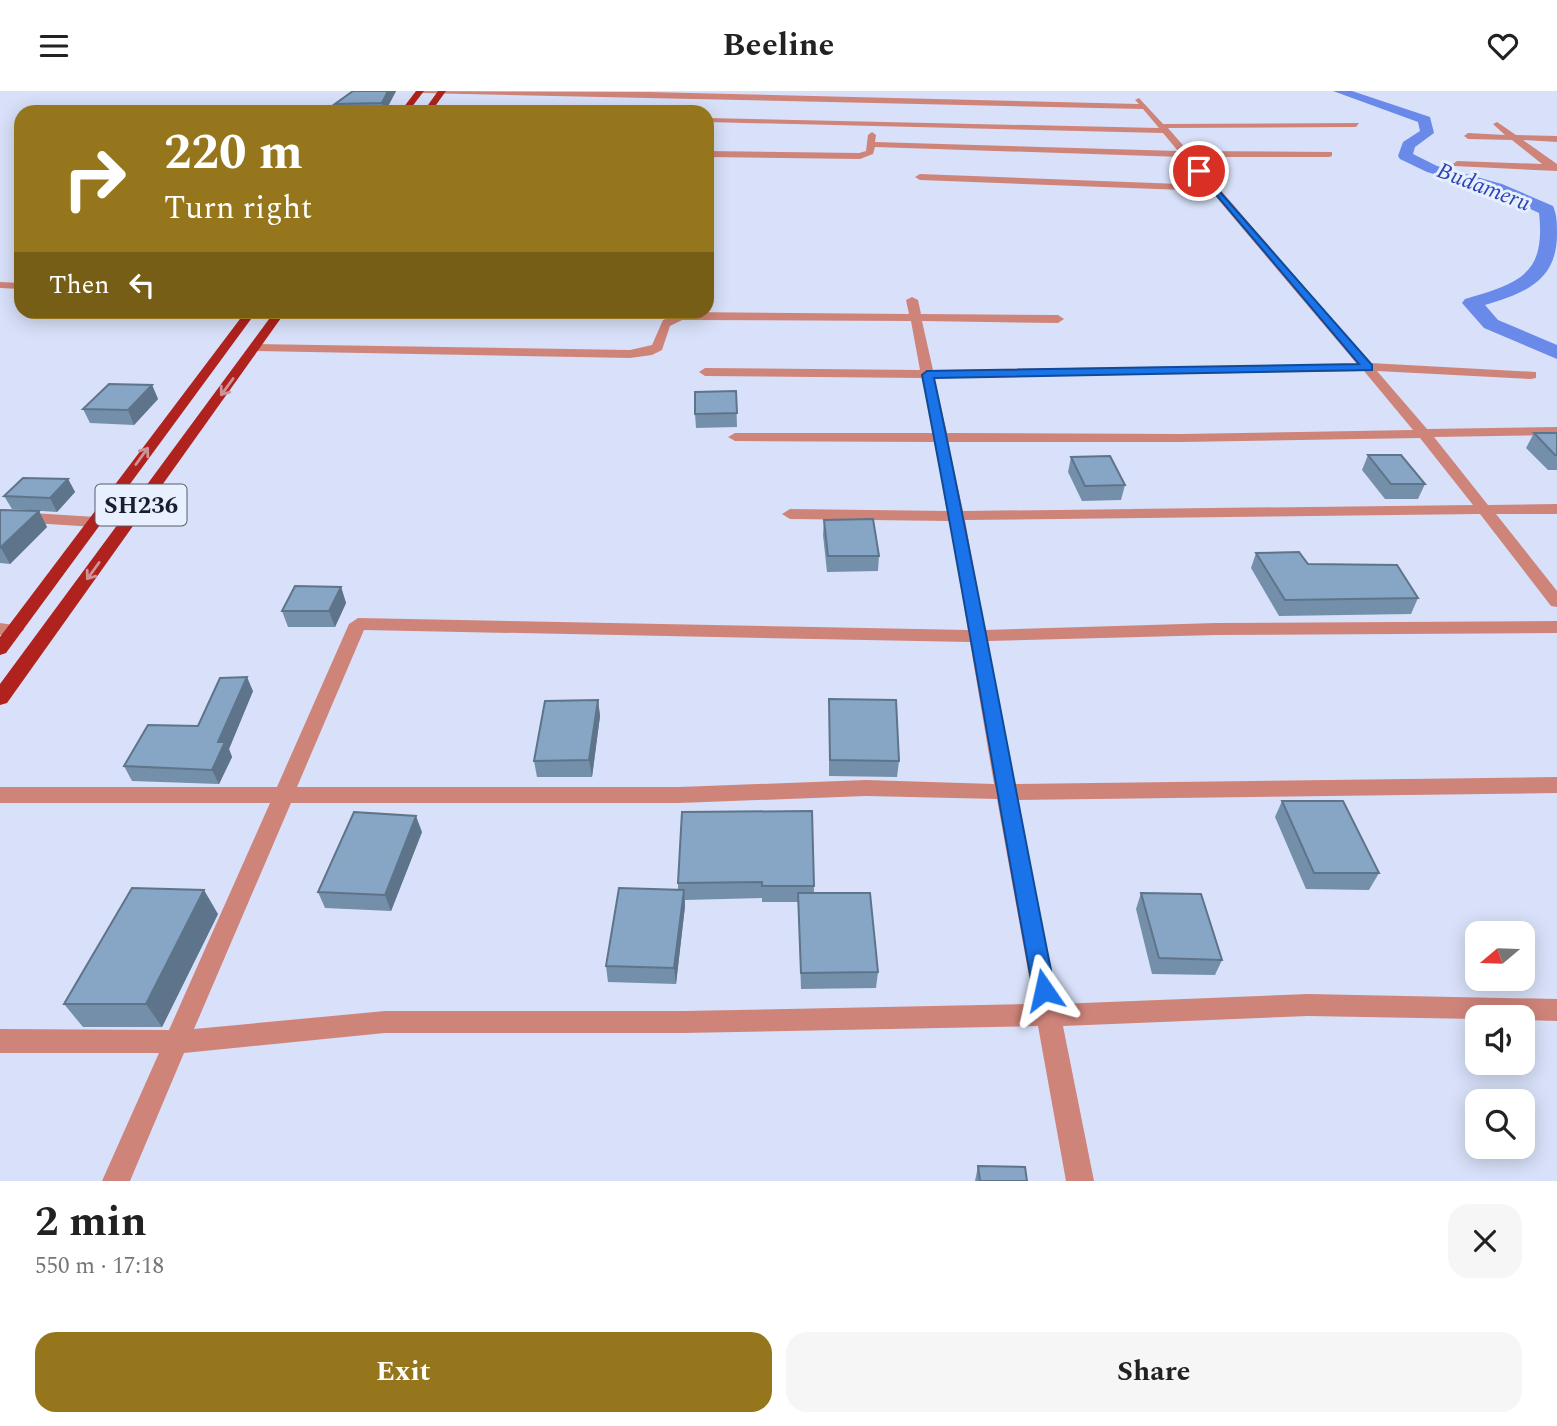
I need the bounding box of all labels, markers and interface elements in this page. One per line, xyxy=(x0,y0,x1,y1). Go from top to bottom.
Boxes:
text: Beeline xyxy=(723,21,834,70)
icon: menu xyxy=(35,27,73,65)
icon: heart xyxy=(1484,27,1522,65)
text: 220 m xyxy=(164,116,303,191)
icon: right xyxy=(49,133,140,224)
pin xyxy=(1169,141,1229,201)
icon: arrive xyxy=(1180,152,1218,190)
water label: Budameru xyxy=(1432,154,1535,221)
text: Turn right xyxy=(164,184,312,233)
text: Then xyxy=(49,265,109,305)
icon: left xyxy=(123,266,161,304)
one-way arrow xyxy=(219,377,234,395)
one-way arrow xyxy=(135,447,150,466)
road number: SH236 xyxy=(96,485,186,526)
one-way arrow xyxy=(86,561,101,580)
north arrow xyxy=(1465,921,1535,991)
map controls xyxy=(1465,921,1535,1159)
position arrow xyxy=(1007,953,1081,1027)
button: sound xyxy=(1465,1005,1535,1075)
button: search xyxy=(1465,1089,1535,1159)
text: 2 min xyxy=(35,1191,147,1254)
button: close xyxy=(1448,1204,1522,1278)
text: 550 m · 17:18 xyxy=(35,1249,164,1284)
button: Exit xyxy=(35,1332,772,1412)
button: Share xyxy=(786,1332,1522,1412)

